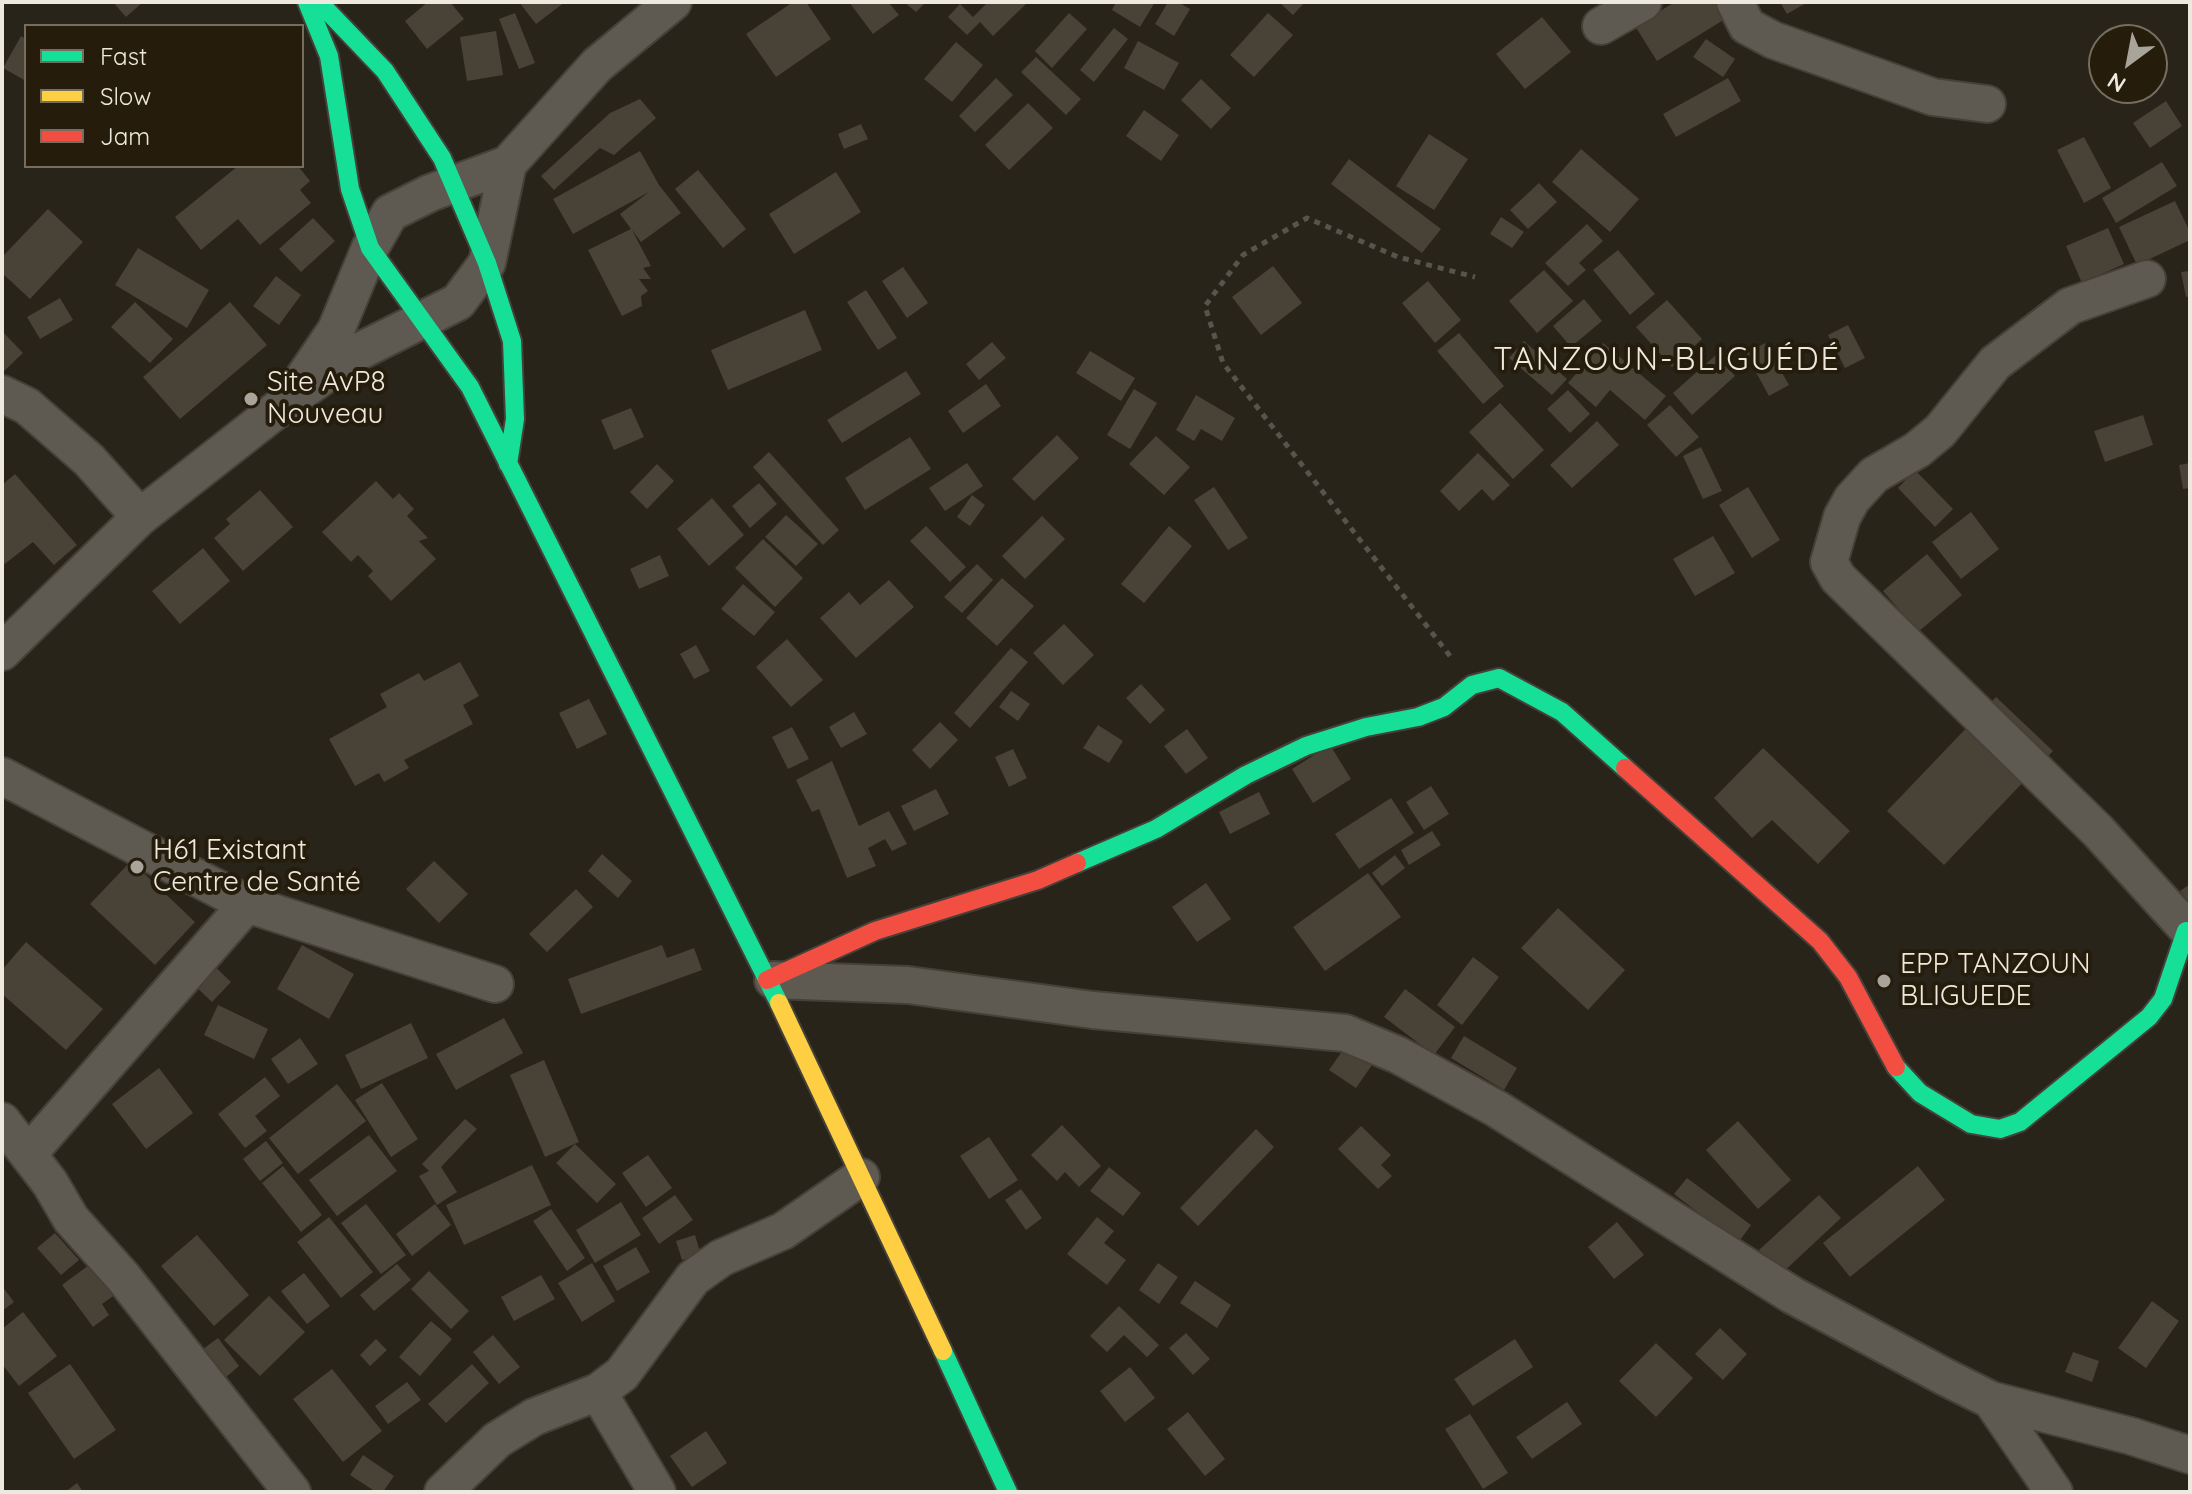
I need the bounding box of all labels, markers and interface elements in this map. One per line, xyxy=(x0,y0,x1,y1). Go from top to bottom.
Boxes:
legend xyxy=(24,24,304,168)
north arrow xyxy=(2088,24,2168,104)
text: Fast xyxy=(100,41,147,71)
text: N xyxy=(2102,67,2131,99)
text: Slow xyxy=(100,81,151,111)
text: Jam xyxy=(100,121,150,151)
district label: TANZOUN-BLIGUÉDÉ xyxy=(1493,341,1841,379)
place label: Site AvP8 Nouveau xyxy=(267,366,385,432)
marker: Site AvP8 Nouveau xyxy=(242,390,260,408)
place label: H61 Existant Centre de Santé xyxy=(153,834,361,900)
marker: H61 Existant Centre de Santé xyxy=(128,858,146,876)
place label: EPP TANZOUN BLIGUEDE xyxy=(1900,948,2091,1014)
marker: EPP TANZOUN BLIGUEDE xyxy=(1875,972,1893,990)

